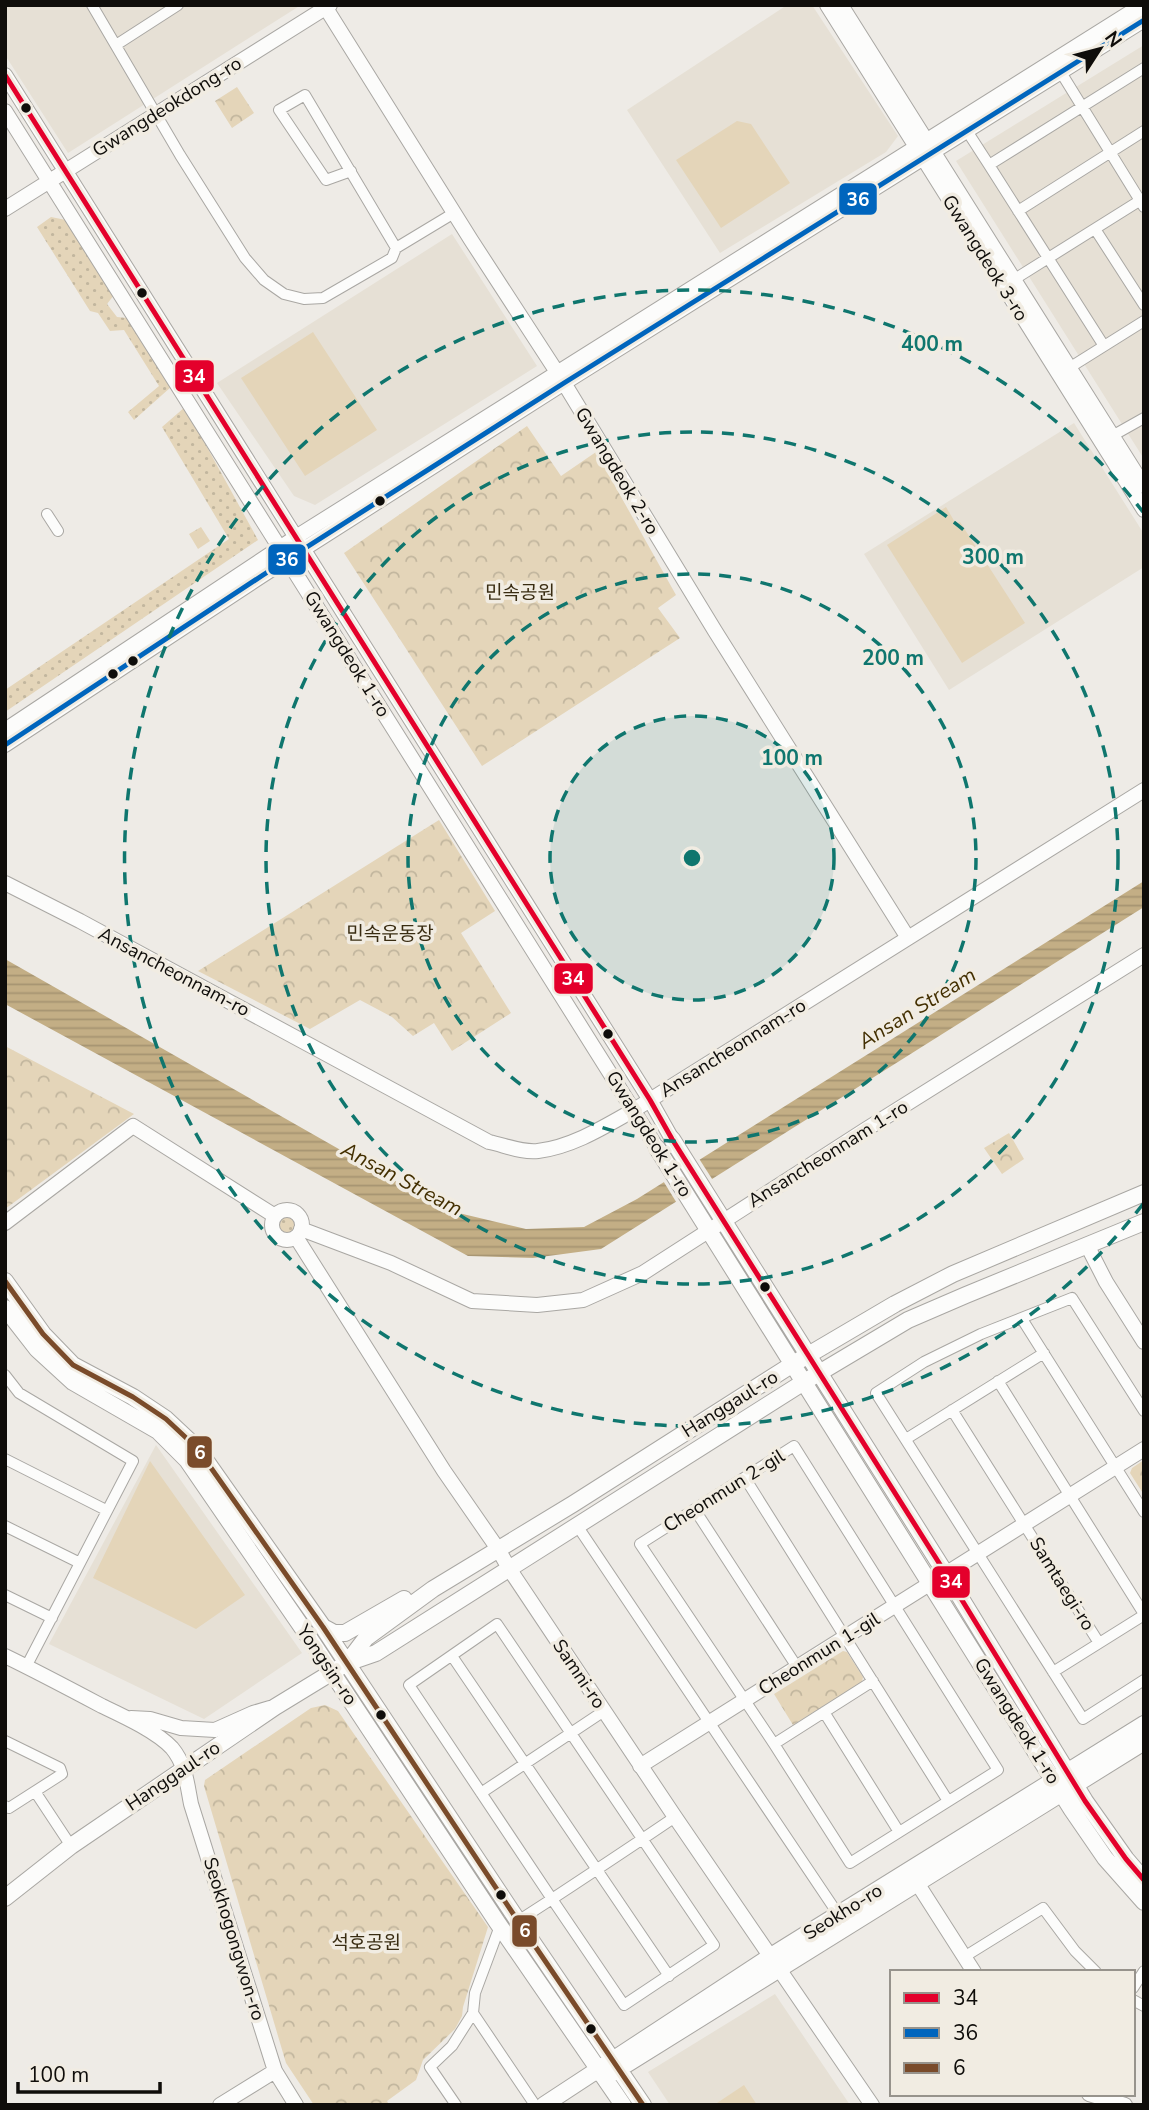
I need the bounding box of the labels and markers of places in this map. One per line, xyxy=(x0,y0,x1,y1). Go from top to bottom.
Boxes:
unlabelled marker xyxy=(19,101,33,115)
unlabelled marker xyxy=(135,286,149,300)
unlabelled marker xyxy=(373,494,387,508)
unlabelled marker xyxy=(126,654,140,668)
unlabelled marker xyxy=(106,667,120,681)
centre of rings xyxy=(680,846,704,870)
unlabelled marker xyxy=(601,1027,615,1041)
unlabelled marker xyxy=(758,1280,772,1294)
unlabelled marker xyxy=(374,1708,388,1722)
unlabelled marker xyxy=(494,1888,508,1902)
unlabelled marker xyxy=(584,2022,598,2036)

